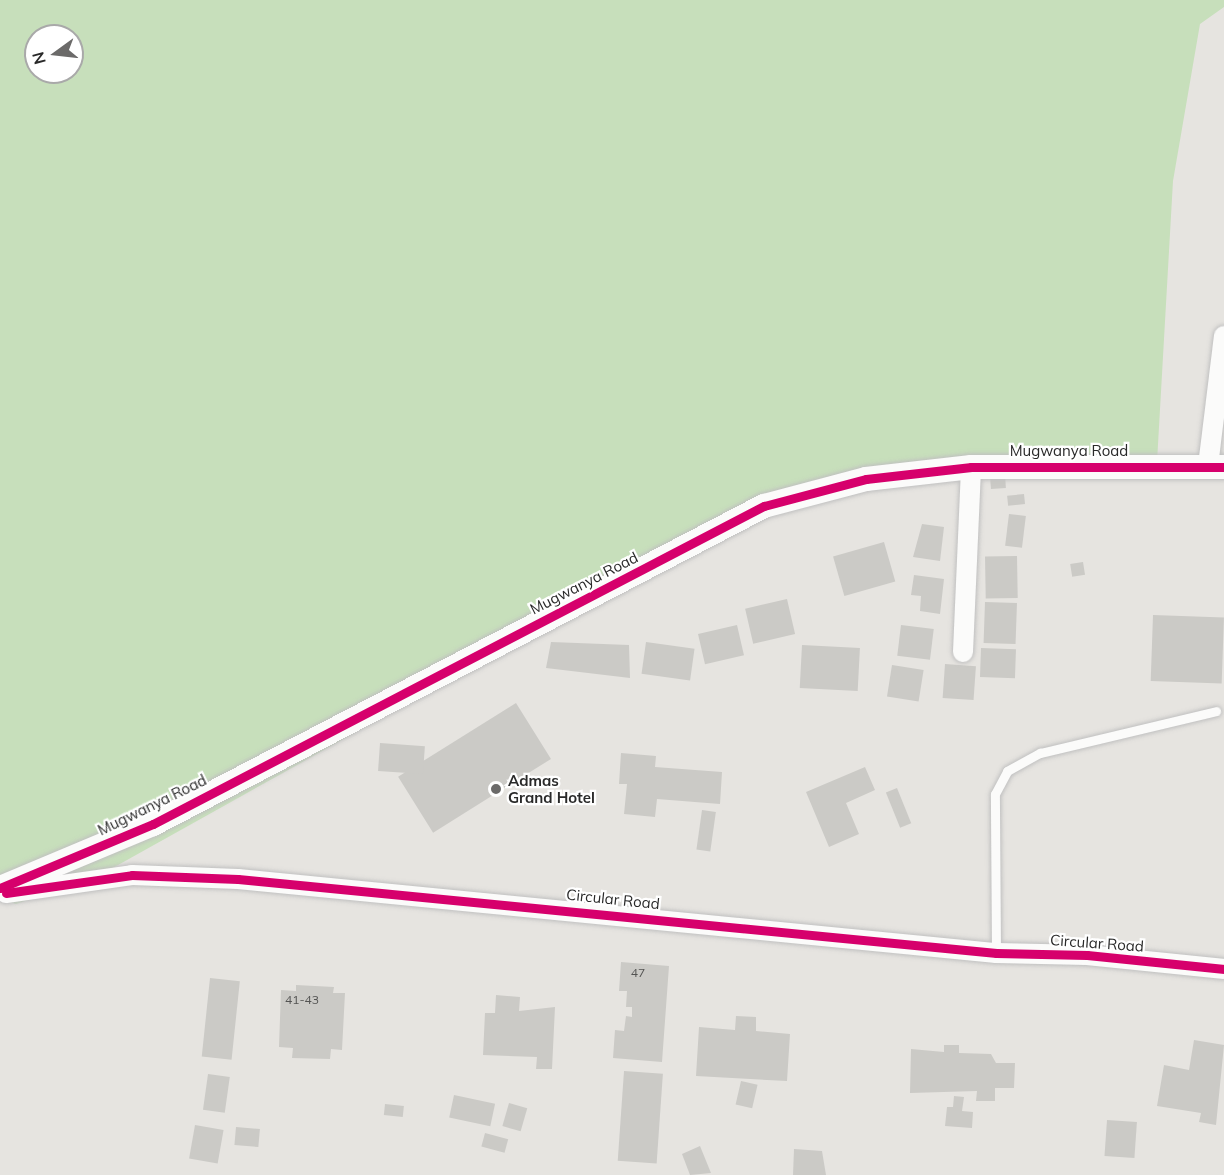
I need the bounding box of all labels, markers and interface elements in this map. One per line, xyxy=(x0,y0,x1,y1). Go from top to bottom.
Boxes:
north arrow xyxy=(24,24,84,84)
text: N xyxy=(27,50,50,67)
street label: Mugwanya Road xyxy=(1010,442,1128,460)
street label: Mugwanya Road xyxy=(527,548,641,618)
street label: Mugwanya Road xyxy=(95,771,209,839)
place label: Admas Grand Hotel xyxy=(508,771,595,806)
marker: Admas Grand Hotel xyxy=(489,782,503,796)
street label: Circular Road xyxy=(565,885,661,913)
street label: Circular Road xyxy=(1050,931,1144,955)
house number: 47 xyxy=(631,966,645,980)
house number: 41-43 xyxy=(285,993,319,1007)

